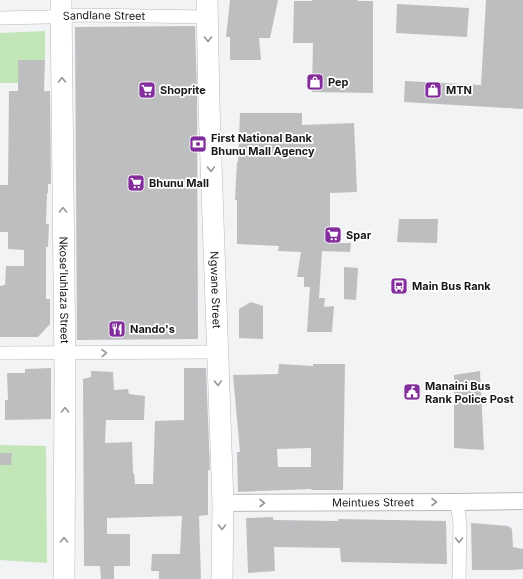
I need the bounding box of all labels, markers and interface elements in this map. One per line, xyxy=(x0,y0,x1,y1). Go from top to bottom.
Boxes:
street label: Sandlane Street xyxy=(62,8,146,23)
one-way arrow xyxy=(204,36,212,42)
shop icon: Pep xyxy=(305,72,325,92)
place label: Pep xyxy=(328,75,349,89)
one-way arrow xyxy=(57,77,66,83)
supermarket icon: Shoprite xyxy=(137,80,157,100)
shop icon: MTN xyxy=(423,80,443,100)
place label: Shoprite xyxy=(160,83,206,97)
place label: MTN xyxy=(446,83,472,97)
place label: First National Bank Bhunu Mall Agency xyxy=(211,131,315,158)
bank icon: First National Bank Bhunu Mall Agency xyxy=(188,134,208,154)
one-way arrow xyxy=(207,166,215,172)
supermarket icon: Bhunu Mall xyxy=(126,173,146,193)
place label: Bhunu Mall xyxy=(149,176,209,190)
one-way arrow xyxy=(59,207,67,213)
supermarket icon: Spar xyxy=(323,225,343,245)
place label: Spar xyxy=(346,228,372,242)
street label: Nkose'luhlaza Street xyxy=(57,236,72,344)
street label: Ngwane Street xyxy=(207,251,224,329)
bus stop icon: Main Bus Rank xyxy=(389,276,409,296)
place label: Main Bus Rank xyxy=(412,279,491,293)
restaurant icon: Nando's xyxy=(107,319,127,339)
place label: Nando's xyxy=(130,322,175,336)
one-way arrow xyxy=(101,349,107,357)
place label: Manaini Bus Rank Police Post xyxy=(425,379,514,406)
one-way arrow xyxy=(214,380,222,386)
public building icon: Manaini Bus Rank Police Post xyxy=(402,382,422,402)
one-way arrow xyxy=(61,407,69,413)
street label: Meintues Street xyxy=(332,495,414,510)
one-way arrow xyxy=(431,498,437,506)
one-way arrow xyxy=(259,499,265,507)
one-way arrow xyxy=(218,524,226,530)
one-way arrow xyxy=(60,537,68,543)
one-way arrow xyxy=(455,537,463,543)

